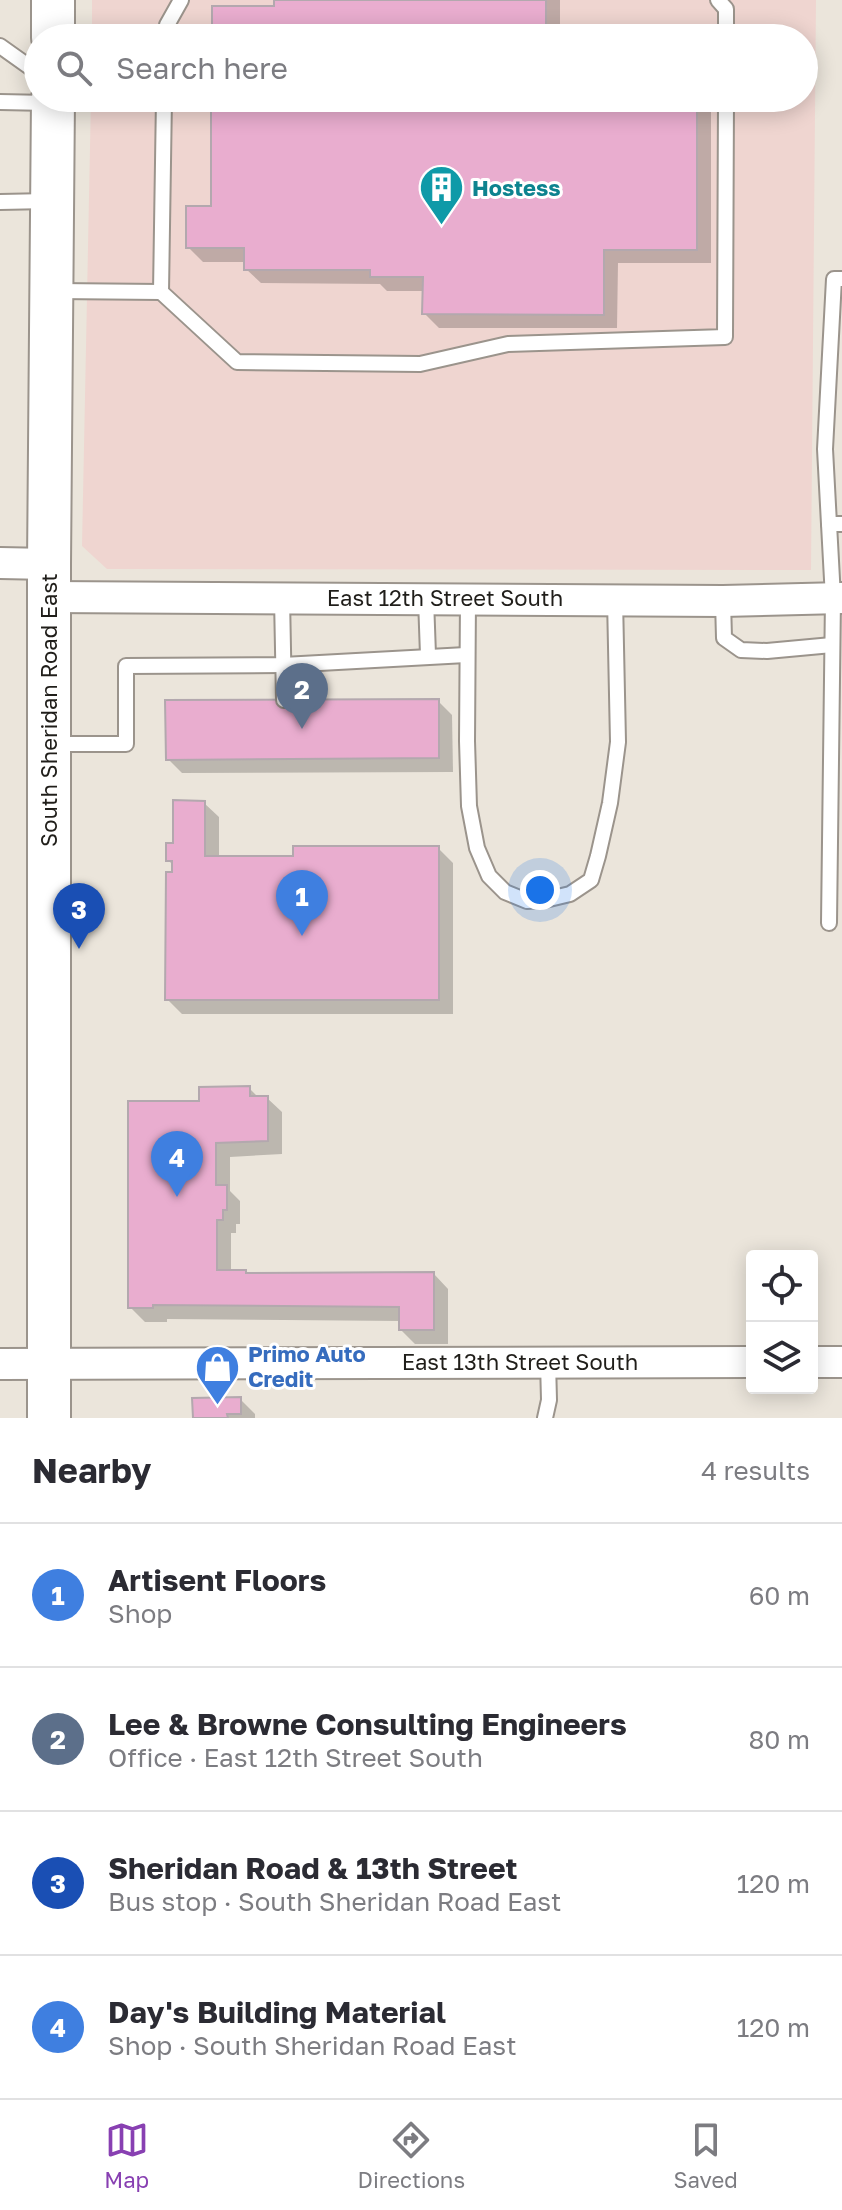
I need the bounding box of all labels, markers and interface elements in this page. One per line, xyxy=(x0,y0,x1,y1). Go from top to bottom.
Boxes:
search box xyxy=(24,24,818,112)
icon: search xyxy=(52,46,96,90)
text: Search here xyxy=(116,50,288,86)
building icon: Hostess xyxy=(417,164,465,227)
place label: Hostess xyxy=(472,174,561,201)
street label: South Sheridan Road East xyxy=(35,573,62,847)
street label: East 12th Street South xyxy=(327,584,563,611)
pin: 2 xyxy=(276,663,328,729)
pin: 1 xyxy=(276,870,328,936)
your location xyxy=(520,870,560,910)
pin: 3 xyxy=(53,883,105,949)
pin: 4 xyxy=(151,1131,203,1197)
map controls xyxy=(746,1250,818,1394)
button: locate xyxy=(746,1250,818,1322)
button: layers xyxy=(746,1322,818,1394)
place label: Primo Auto Credit xyxy=(248,1340,366,1392)
shop icon: Primo Auto Credit xyxy=(193,1343,241,1406)
street label: East 13th Street South xyxy=(402,1348,638,1375)
text: Nearby xyxy=(32,1450,152,1490)
text: 4 results xyxy=(701,1455,810,1486)
text: Artisent Floors xyxy=(108,1562,326,1598)
text: 1 xyxy=(51,1580,65,1611)
text: 60 m xyxy=(749,1580,810,1611)
text: Shop xyxy=(108,1598,172,1629)
text: Lee & Browne Consulting Engineers xyxy=(108,1706,627,1742)
text: 2 xyxy=(50,1724,66,1755)
text: 80 m xyxy=(749,1724,810,1755)
text: Office · East 12th Street South xyxy=(108,1742,483,1773)
text: Sheridan Road & 13th Street xyxy=(108,1850,518,1886)
text: 3 xyxy=(50,1868,66,1899)
text: 120 m xyxy=(737,1868,810,1899)
text: Bus stop · South Sheridan Road East xyxy=(108,1886,562,1917)
text: Day's Building Material xyxy=(108,1994,446,2030)
text: 4 xyxy=(50,2012,66,2043)
text: 120 m xyxy=(737,2012,810,2043)
text: Shop · South Sheridan Road East xyxy=(108,2030,517,2061)
tab: Map xyxy=(104,2118,149,2193)
tab: Directions xyxy=(358,2118,465,2193)
tab: Saved xyxy=(674,2118,738,2193)

